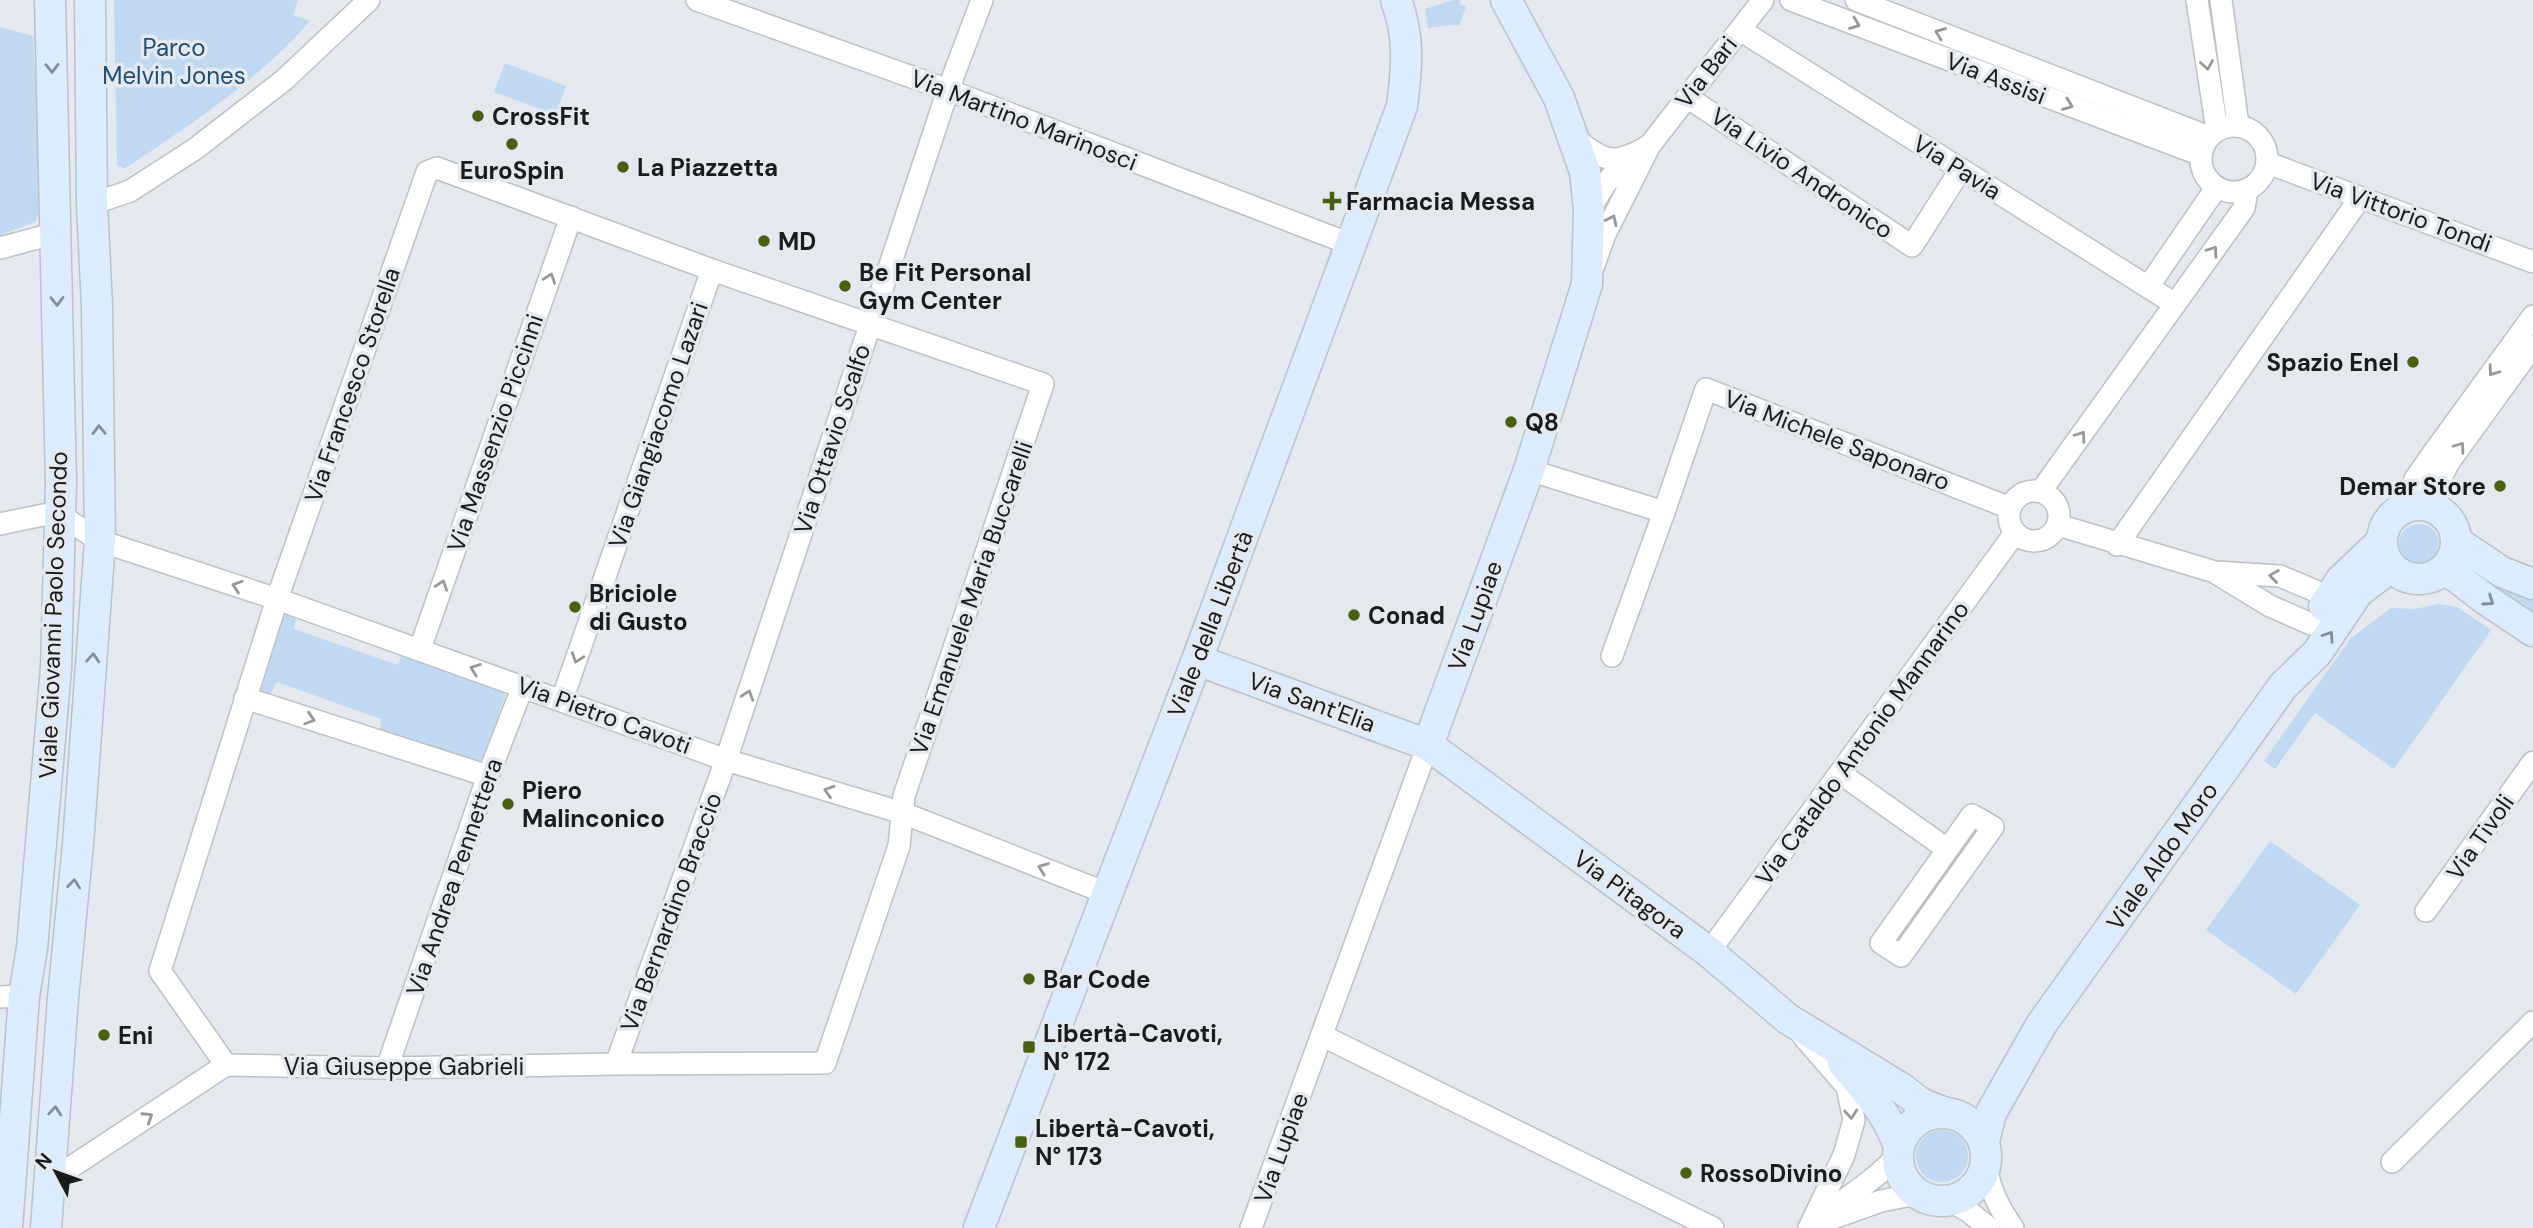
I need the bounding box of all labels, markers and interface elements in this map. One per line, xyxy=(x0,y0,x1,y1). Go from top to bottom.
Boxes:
one-way arrow xyxy=(1849,16,1861,30)
one-way arrow xyxy=(1934,27,1946,41)
street label: Via Bari xyxy=(1668,30,1744,114)
park label: Parco Melvin Jones xyxy=(102,32,246,91)
street label: Via Assisi xyxy=(1941,45,2051,111)
one-way arrow xyxy=(2200,59,2215,71)
street label: Via Martino Marinosci xyxy=(906,62,1142,178)
one-way arrow xyxy=(44,63,59,74)
one-way arrow xyxy=(2061,97,2073,111)
street label: Via Livio Andronico xyxy=(1705,100,1899,246)
place label: CrossFit xyxy=(492,101,590,132)
marker: CrossFit xyxy=(470,108,486,124)
street label: Via Pavia xyxy=(1907,128,2007,206)
marker: EuroSpin xyxy=(504,136,520,152)
place label: La Piazzetta xyxy=(637,152,778,183)
place label: EuroSpin xyxy=(460,155,564,186)
marker: La Piazzetta xyxy=(615,159,631,175)
street label: Via Vittorio Tondi xyxy=(2306,165,2496,259)
place label: Farmacia Messa xyxy=(1346,186,1535,217)
marker: Farmacia Messa xyxy=(1324,193,1340,209)
one-way arrow xyxy=(1604,215,1618,227)
place label: MD xyxy=(778,226,816,257)
marker: MD xyxy=(756,233,772,249)
one-way arrow xyxy=(2205,246,2217,259)
place label: Be Fit Personal Gym Center xyxy=(859,257,1031,316)
street label: Via Francesco Storella xyxy=(297,263,407,507)
one-way arrow xyxy=(542,272,556,284)
marker: Be Fit Personal Gym Center xyxy=(837,278,853,294)
one-way arrow xyxy=(49,296,65,307)
street label: Via Giangiacomo Lazari xyxy=(601,298,715,552)
street label: Via Massenzio Piccinni xyxy=(440,310,550,556)
street label: Via Ottavio Scalfo xyxy=(787,340,877,538)
place label: Spazio Enel xyxy=(2266,347,2399,378)
marker: Spazio Enel xyxy=(2405,354,2421,370)
one-way arrow xyxy=(2488,363,2501,376)
street label: Via Michele Saponaro xyxy=(1720,383,1954,497)
place label: Q8 xyxy=(1525,407,1559,438)
marker: Q8 xyxy=(1503,414,1519,430)
one-way arrow xyxy=(91,425,106,436)
one-way arrow xyxy=(2072,431,2085,444)
street label: Via Emanuele Maria Buccarelli xyxy=(903,437,1039,759)
one-way arrow xyxy=(2452,442,2464,455)
street label: Viale Giovanni Paolo Secondo xyxy=(32,451,74,779)
place label: Demar Store xyxy=(2339,471,2486,502)
marker: Demar Store xyxy=(2492,478,2508,494)
street label: Viale della Libertà xyxy=(1160,526,1260,722)
street label: Via Lupiae xyxy=(1441,557,1509,675)
one-way arrow xyxy=(2268,569,2280,584)
place label: Briciole di Gusto xyxy=(589,578,688,637)
one-way arrow xyxy=(434,579,448,591)
one-way arrow xyxy=(231,580,244,594)
one-way arrow xyxy=(2481,593,2494,605)
street label: Via Cataldo Antonio Mannarino xyxy=(1748,595,1976,891)
marker: Briciole di Gusto xyxy=(567,599,583,615)
place label: Conad xyxy=(1368,600,1445,631)
marker: Conad xyxy=(1346,607,1362,623)
one-way arrow xyxy=(2320,631,2333,644)
one-way arrow xyxy=(85,652,100,663)
one-way arrow xyxy=(571,652,585,664)
one-way arrow xyxy=(470,663,482,677)
street label: Via Sant'Elia xyxy=(1244,665,1380,739)
street label: Via Pietro Cavoti xyxy=(513,669,695,761)
one-way arrow xyxy=(740,689,754,701)
one-way arrow xyxy=(304,711,316,725)
street label: Via Andrea Pennettera xyxy=(399,754,509,1000)
place label: Piero Malinconico xyxy=(522,775,665,834)
street label: Viale Aldo Moro xyxy=(2099,776,2225,936)
one-way arrow xyxy=(823,784,835,799)
street label: Via Bernardino Braccio xyxy=(613,788,729,1036)
street label: Via Tivoli xyxy=(2439,788,2521,886)
marker: Piero Malinconico xyxy=(500,796,516,812)
street label: Via Pitagora xyxy=(1567,843,1693,945)
one-way arrow xyxy=(1037,863,1049,877)
one-way arrow xyxy=(67,879,82,890)
place label: Bar Code xyxy=(1043,964,1150,995)
marker: Bar Code xyxy=(1021,971,1037,987)
place label: Libertà-Cavoti, N° 172 xyxy=(1043,1018,1223,1077)
place label: Eni xyxy=(118,1020,153,1051)
marker: Eni xyxy=(96,1027,112,1043)
marker: Libertà-Cavoti, N° 172 xyxy=(1021,1039,1037,1055)
street label: Via Giuseppe Gabrieli xyxy=(284,1051,524,1082)
street label: Via Lupiae xyxy=(1247,1089,1315,1207)
one-way arrow xyxy=(47,1105,62,1116)
one-way arrow xyxy=(1843,1108,1858,1119)
one-way arrow xyxy=(140,1112,153,1125)
place label: Libertà-Cavoti, N° 173 xyxy=(1035,1113,1215,1172)
marker: Libertà-Cavoti, N° 173 xyxy=(1013,1134,1029,1150)
north arrow xyxy=(21,1137,91,1207)
text: N xyxy=(30,1148,58,1175)
place label: RossoDivino xyxy=(1700,1158,1842,1189)
marker: RossoDivino xyxy=(1678,1165,1694,1181)

